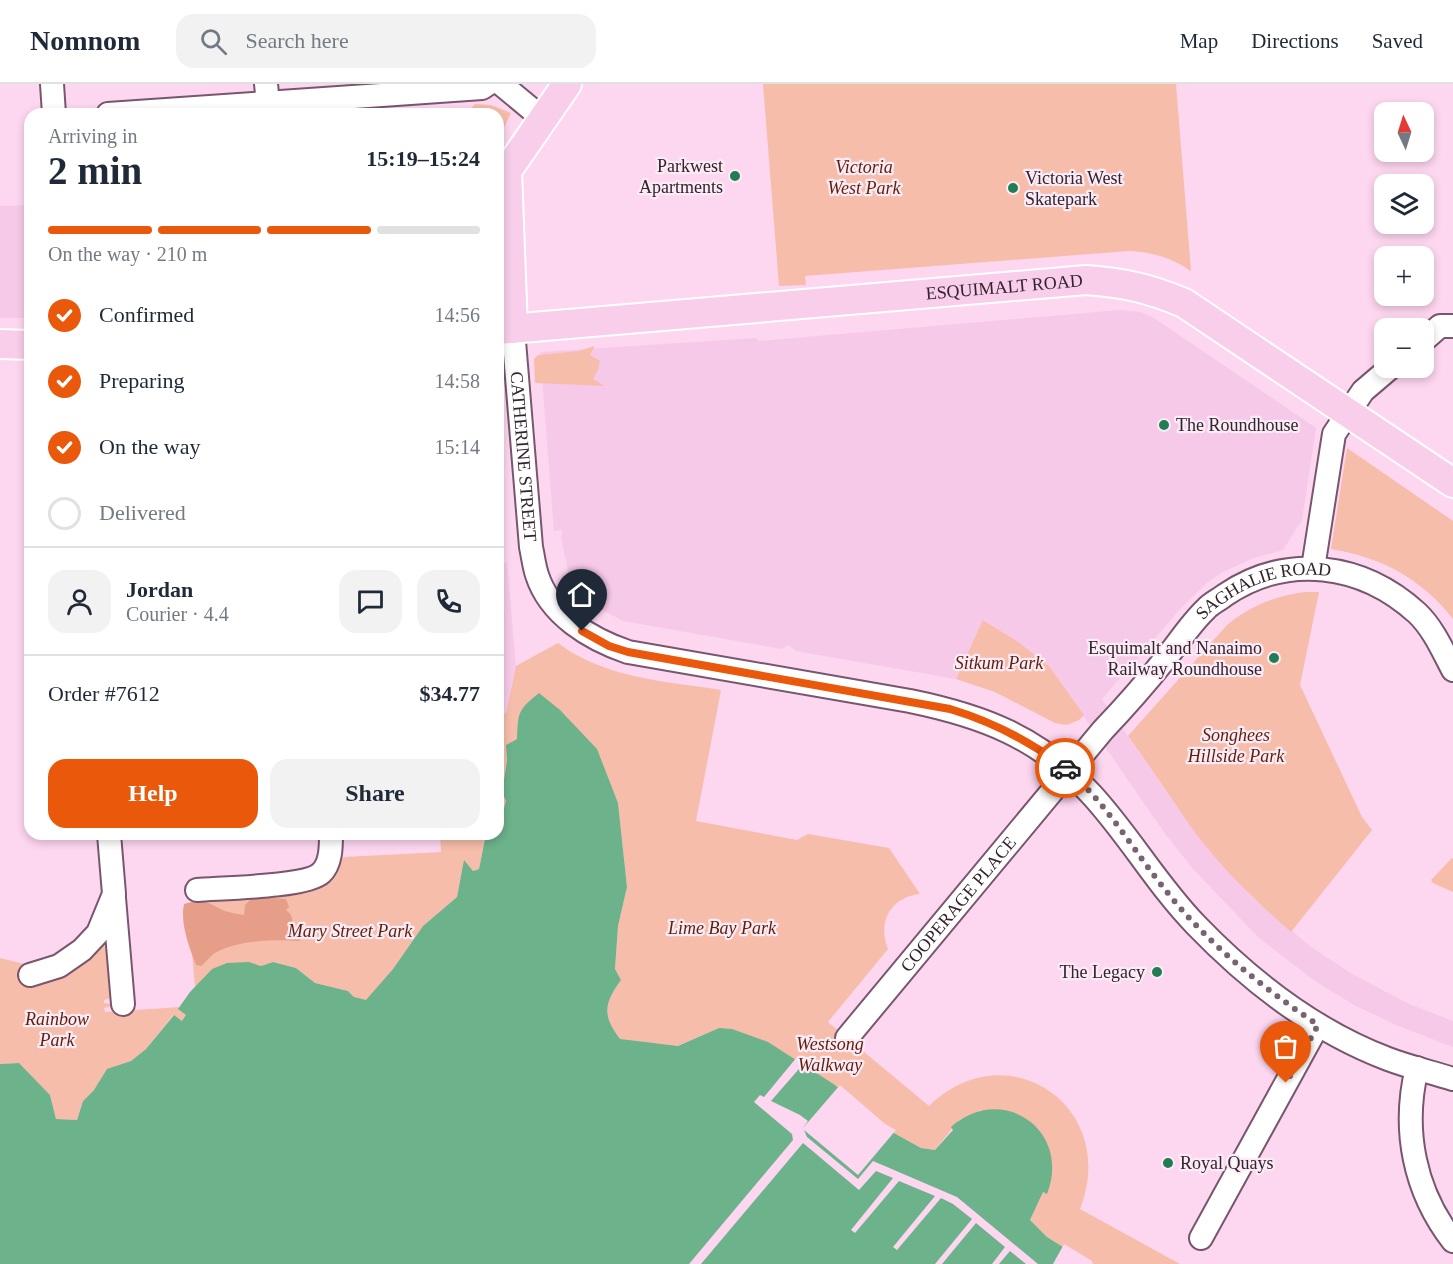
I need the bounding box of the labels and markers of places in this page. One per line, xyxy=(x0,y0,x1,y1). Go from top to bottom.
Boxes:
place label: Parkwest Apartments xyxy=(639,156,723,197)
place label: Victoria West Skatepark xyxy=(1025,168,1123,209)
marker: Parkwest Apartments xyxy=(728,169,742,183)
marker: Victoria West Skatepark xyxy=(1006,181,1020,195)
place label: The Roundhouse xyxy=(1176,415,1298,435)
marker: The Roundhouse xyxy=(1157,418,1171,432)
pin xyxy=(556,569,607,631)
place label: Esquimalt and Nanaimo Railway Roundhouse xyxy=(1088,638,1262,679)
marker: Esquimalt and Nanaimo Railway Roundhouse xyxy=(1267,651,1281,665)
place label: The Legacy xyxy=(1060,962,1145,982)
marker: The Legacy xyxy=(1150,965,1164,979)
pin xyxy=(1260,1021,1311,1083)
place label: Royal Quays xyxy=(1180,1153,1274,1173)
marker: Royal Quays xyxy=(1161,1156,1175,1170)

